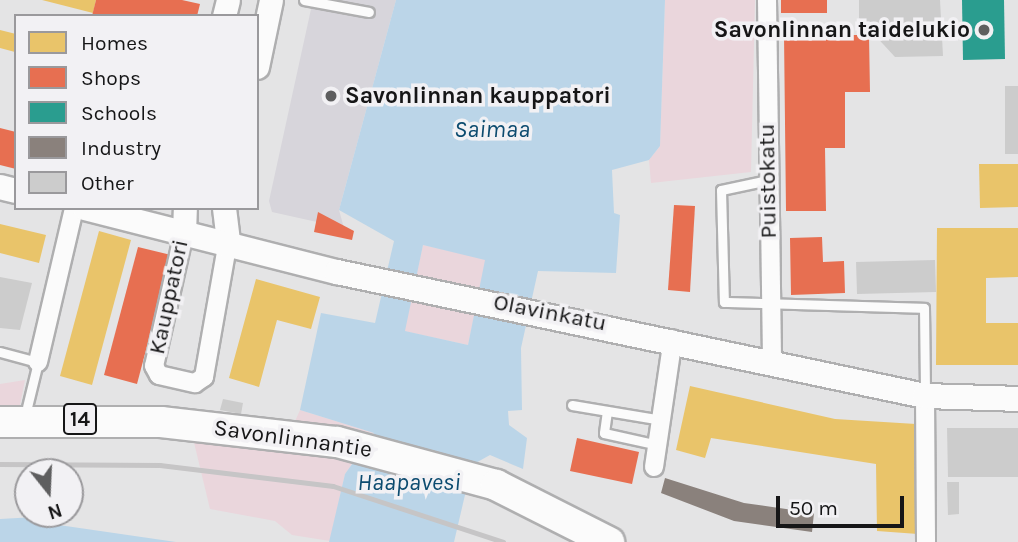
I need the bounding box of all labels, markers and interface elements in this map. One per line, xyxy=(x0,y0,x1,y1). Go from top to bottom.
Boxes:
legend xyxy=(14,14,259,210)
place label: Savonlinnan taidelukio xyxy=(714,16,970,44)
marker: Savonlinnan taidelukio xyxy=(976,22,992,38)
text: Homes xyxy=(81,31,148,55)
text: Shops xyxy=(81,66,141,90)
place label: Savonlinnan kauppatori xyxy=(345,82,611,110)
marker: Savonlinnan kauppatori xyxy=(323,88,339,104)
text: Schools xyxy=(81,101,157,125)
water label: Saimaa xyxy=(454,116,530,144)
street label: Puistokatu xyxy=(753,123,783,239)
text: Industry xyxy=(81,136,161,160)
text: Other xyxy=(81,171,134,195)
street label: Kauppatori xyxy=(143,237,195,357)
street label: Olavinkatu xyxy=(491,289,609,337)
road number: 14 xyxy=(62,402,98,436)
street label: Savonlinnantie xyxy=(212,414,374,464)
north arrow xyxy=(14,458,84,528)
water label: Haapavesi xyxy=(357,469,461,497)
scale bar xyxy=(780,482,908,526)
text: 50 m xyxy=(789,496,838,520)
text: N xyxy=(45,499,65,524)

